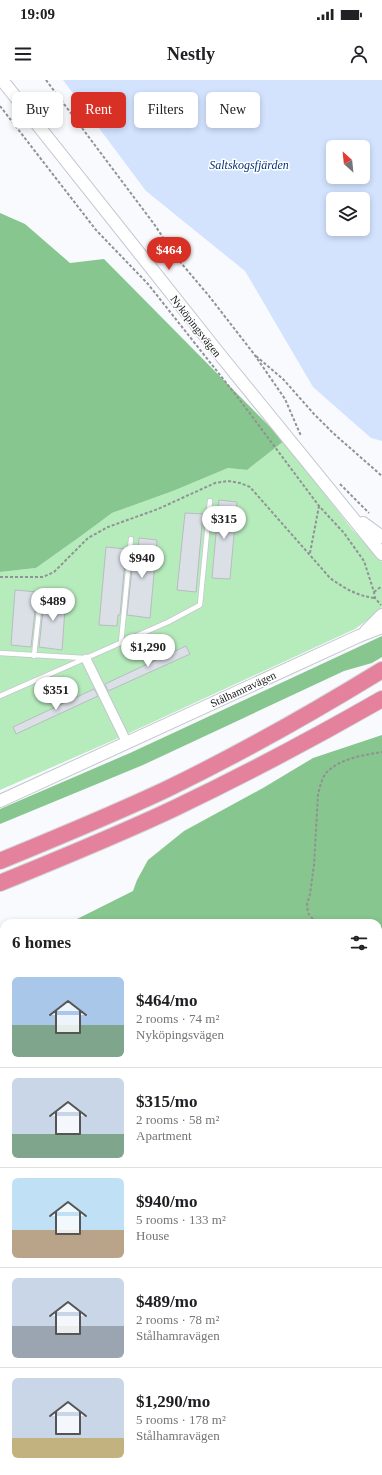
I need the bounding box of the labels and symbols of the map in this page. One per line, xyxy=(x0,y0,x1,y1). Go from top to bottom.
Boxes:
north arrow xyxy=(326,140,370,184)
water label: Saltskogsfjärden xyxy=(209,158,289,172)
pin: $464 xyxy=(145,237,193,271)
street label: Nyköpingsvägen xyxy=(168,293,224,359)
pin: $315 xyxy=(200,506,248,540)
pin: $940 xyxy=(118,545,166,579)
pin: $489 xyxy=(29,588,77,622)
pin: $1,290 xyxy=(115,634,181,668)
street label: Stålhamravägen xyxy=(208,668,278,709)
pin: $351 xyxy=(32,677,80,711)

